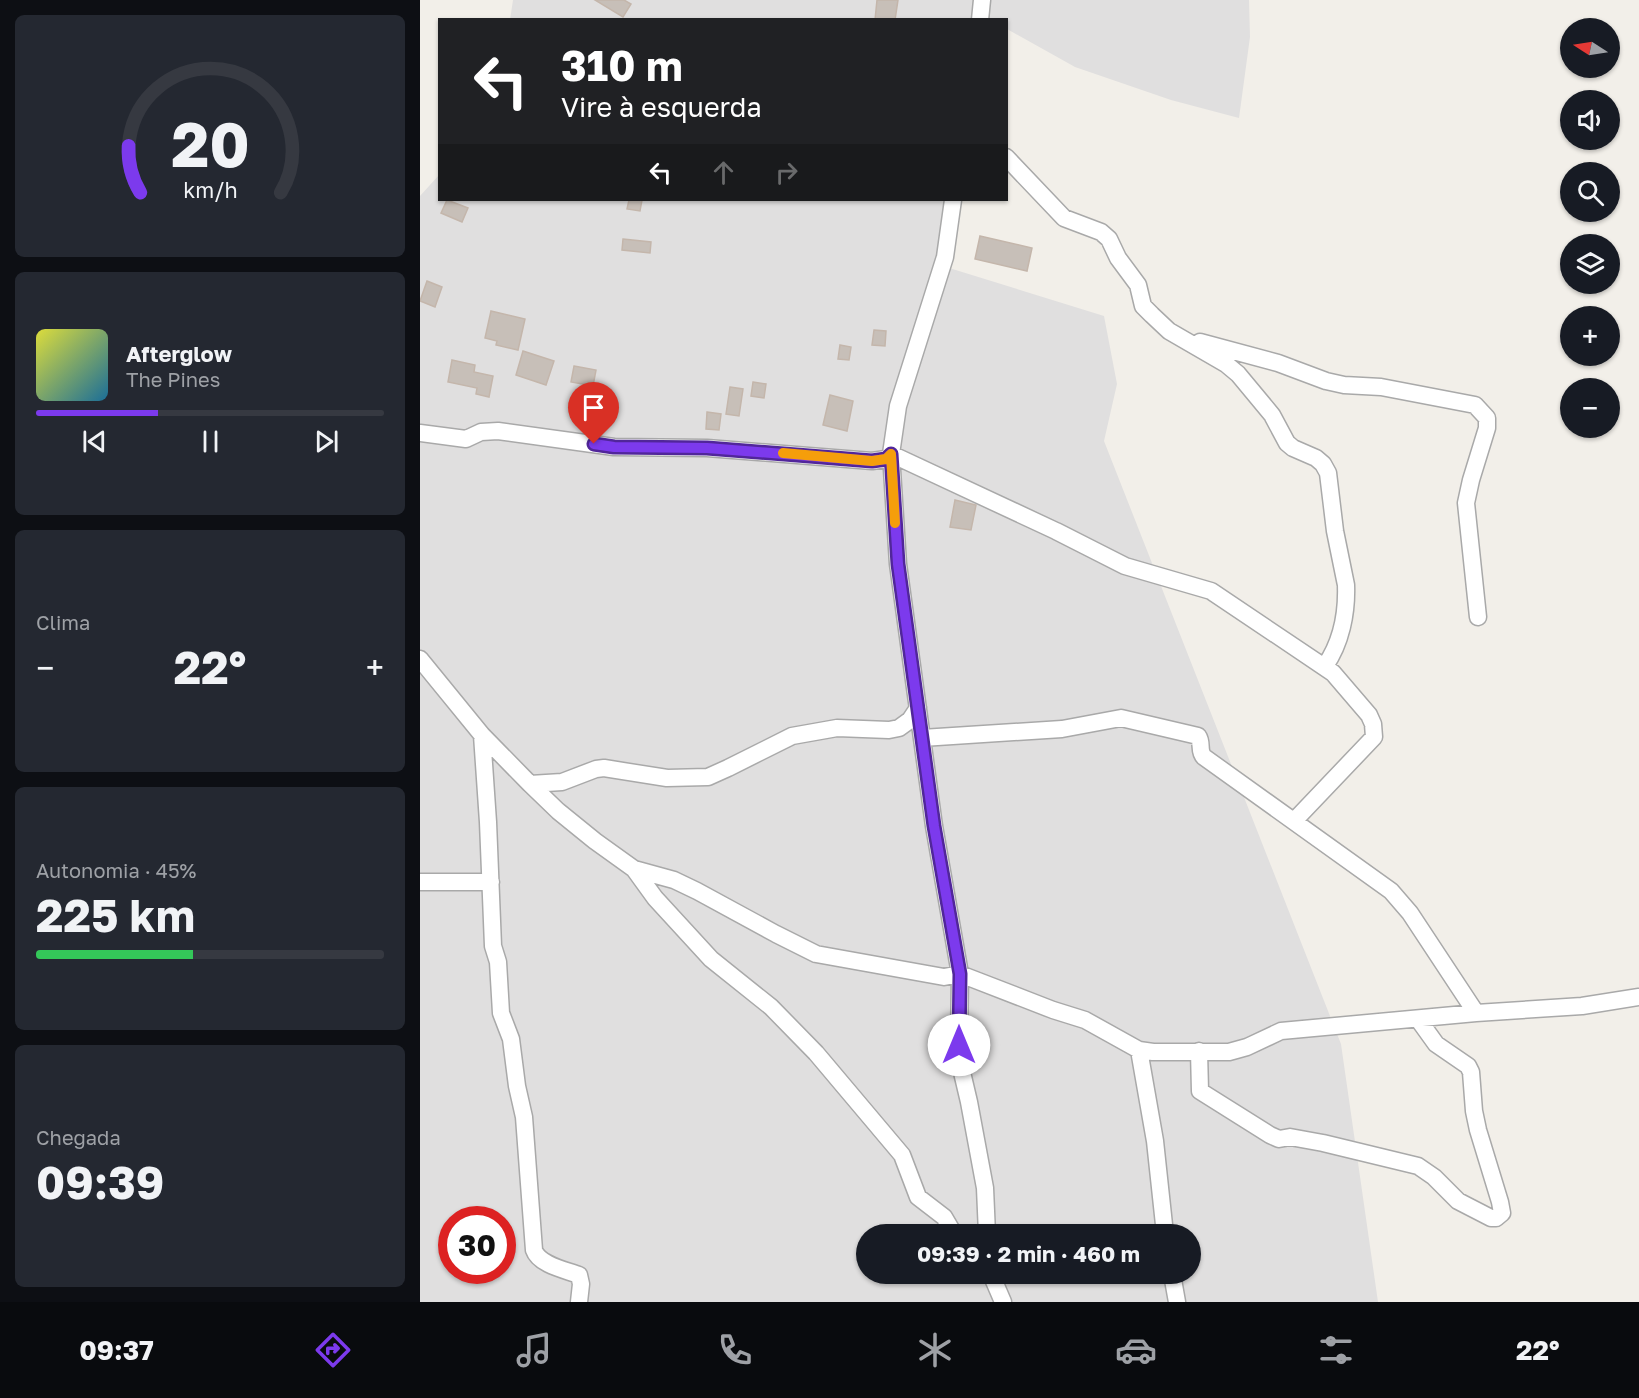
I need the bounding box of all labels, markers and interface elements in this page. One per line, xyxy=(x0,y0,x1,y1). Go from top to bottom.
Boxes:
north arrow xyxy=(1560,18,1620,78)
map controls xyxy=(1560,18,1620,438)
text: 310 m xyxy=(561,40,683,90)
icon: left xyxy=(462,42,540,120)
button: sound xyxy=(1560,90,1620,150)
text: Vire à esquerda xyxy=(561,91,762,123)
text: 20 xyxy=(171,106,249,181)
icon: left xyxy=(644,156,677,189)
icon: ahead xyxy=(707,156,740,189)
icon: right xyxy=(770,156,803,189)
button: search xyxy=(1560,162,1620,222)
text: km/h xyxy=(183,178,237,204)
button: layers xyxy=(1560,234,1620,294)
button: + xyxy=(1560,306,1620,366)
text: Afterglow xyxy=(126,340,232,367)
text: The Pines xyxy=(126,367,220,391)
button: − xyxy=(1560,378,1620,438)
pin xyxy=(568,382,619,444)
icon: arrive xyxy=(577,391,610,424)
icon: previous xyxy=(78,425,111,458)
icon: pause xyxy=(194,425,227,458)
icon: next xyxy=(310,425,343,458)
text: Clima xyxy=(36,610,90,634)
text: 22° xyxy=(174,640,246,694)
text: − xyxy=(36,648,54,687)
text: + xyxy=(366,648,384,687)
text: Autonomia · 45% xyxy=(36,858,196,882)
text: 225 km xyxy=(36,888,195,942)
position arrow xyxy=(927,1013,991,1077)
text: Chegada xyxy=(36,1125,121,1149)
text: 09:39 xyxy=(36,1155,164,1209)
speed limit sign: 30 xyxy=(438,1206,516,1284)
text: 09:39 · 2 min · 460 m xyxy=(917,1240,1140,1267)
icon: directions xyxy=(312,1329,354,1371)
icon: music xyxy=(513,1329,555,1371)
icon: phone xyxy=(714,1329,756,1371)
icon: climate xyxy=(914,1329,956,1371)
icon: car xyxy=(1115,1329,1157,1371)
icon: filters xyxy=(1315,1329,1357,1371)
text: 09:37 xyxy=(79,1334,154,1366)
text: 22° xyxy=(1516,1334,1560,1366)

